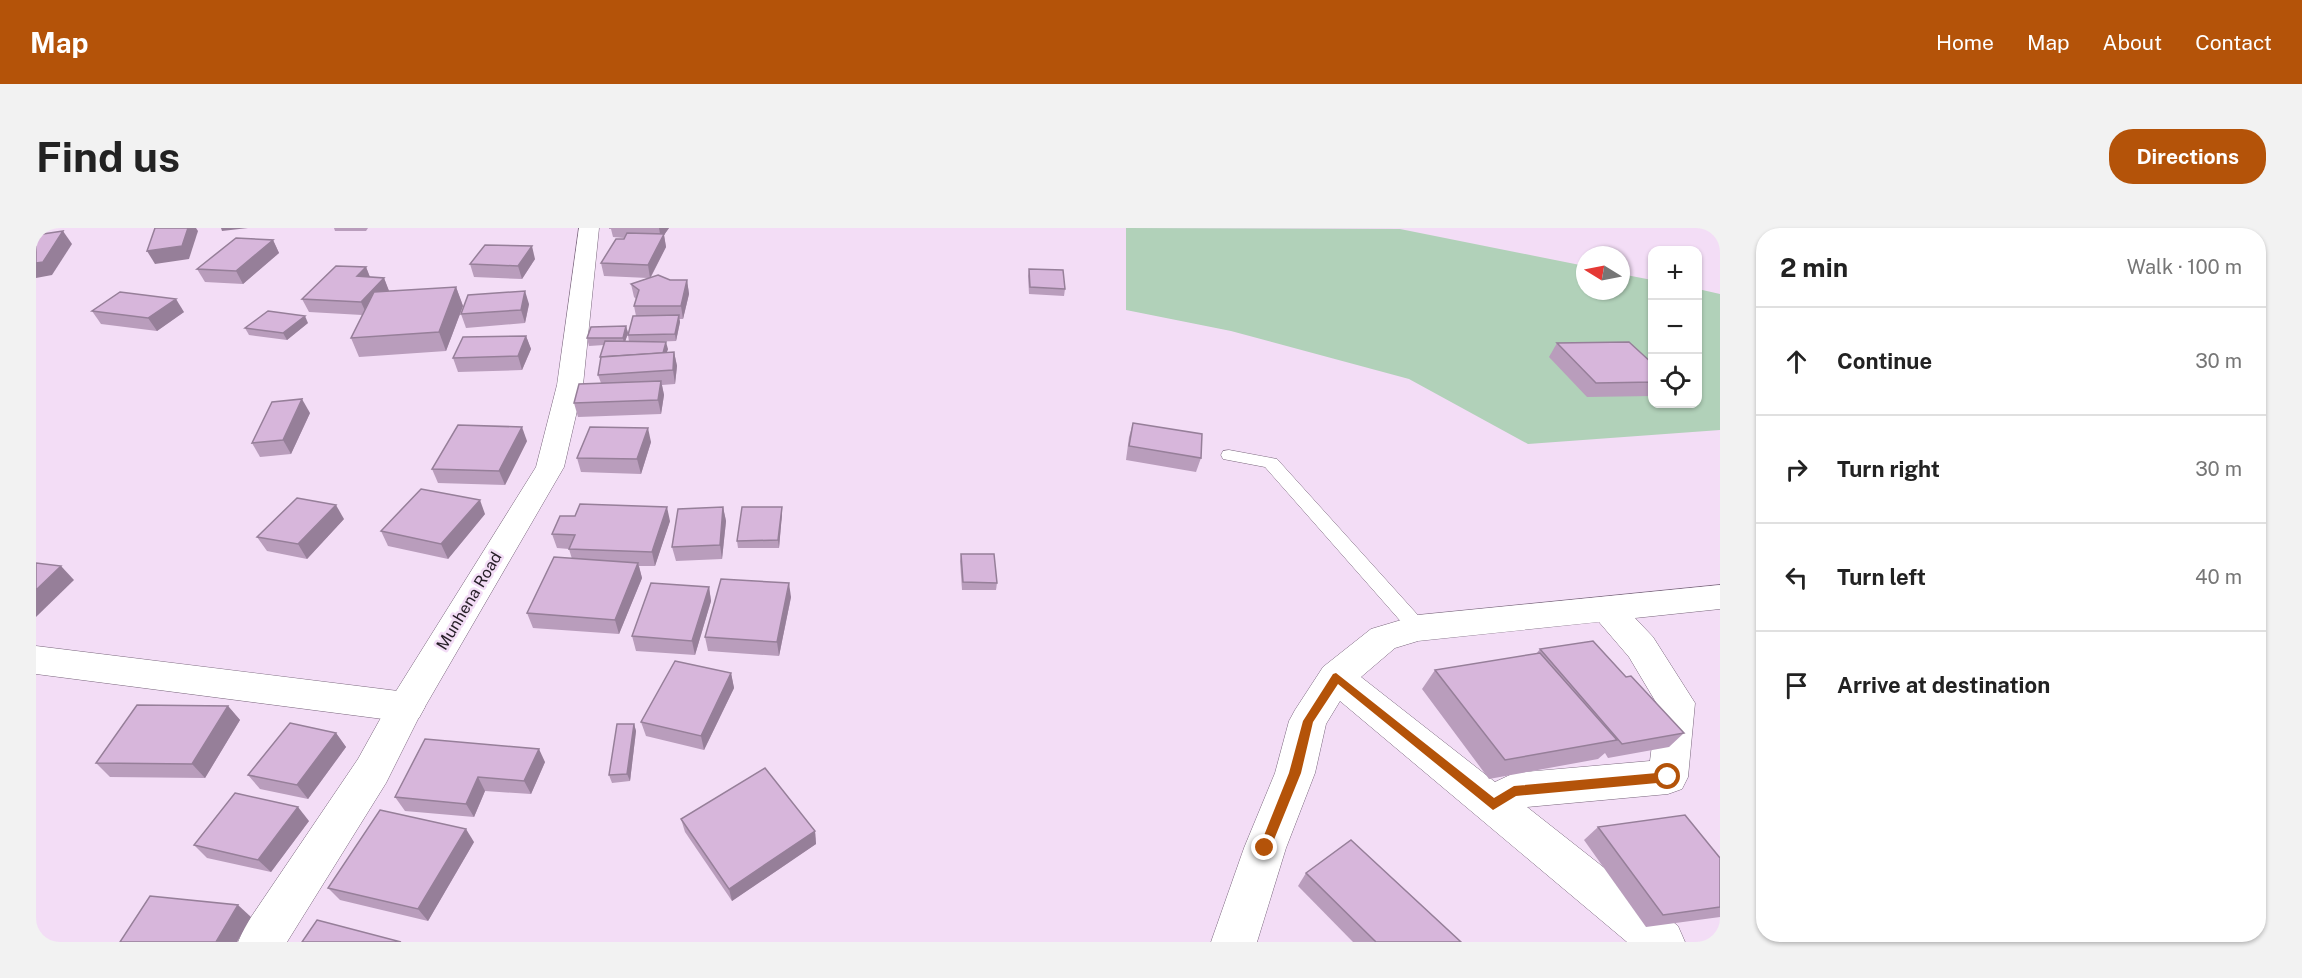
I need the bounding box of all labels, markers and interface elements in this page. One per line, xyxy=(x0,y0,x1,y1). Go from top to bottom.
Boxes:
text: Map xyxy=(30,26,89,59)
text: Home xyxy=(1936,30,1994,55)
text: Map xyxy=(2027,30,2070,55)
text: About xyxy=(2103,30,2162,55)
text: Contact xyxy=(2195,30,2272,55)
button: Directions xyxy=(2109,129,2266,184)
text: Find us xyxy=(36,132,180,181)
north arrow xyxy=(1576,246,1630,300)
map controls xyxy=(1648,246,1702,408)
button: + xyxy=(1648,246,1702,300)
text: 2 min xyxy=(1780,252,1848,283)
text: Walk · 100 m xyxy=(2127,255,2242,279)
button: − xyxy=(1648,300,1702,354)
icon: ahead xyxy=(1780,345,1813,378)
text: Continue xyxy=(1837,348,1932,374)
text: 30 m xyxy=(2195,349,2242,373)
button: locate xyxy=(1648,354,1702,408)
icon: right xyxy=(1780,453,1813,486)
text: Turn right xyxy=(1837,456,1940,482)
text: 30 m xyxy=(2195,457,2242,481)
street label: Munhena Road xyxy=(432,549,506,653)
icon: left xyxy=(1780,561,1813,594)
text: Turn left xyxy=(1837,564,1926,590)
text: 40 m xyxy=(2195,565,2242,589)
icon: arrive xyxy=(1780,669,1813,702)
text: Arrive at destination xyxy=(1837,672,2050,698)
route start xyxy=(1654,763,1680,789)
route end xyxy=(1251,834,1277,860)

